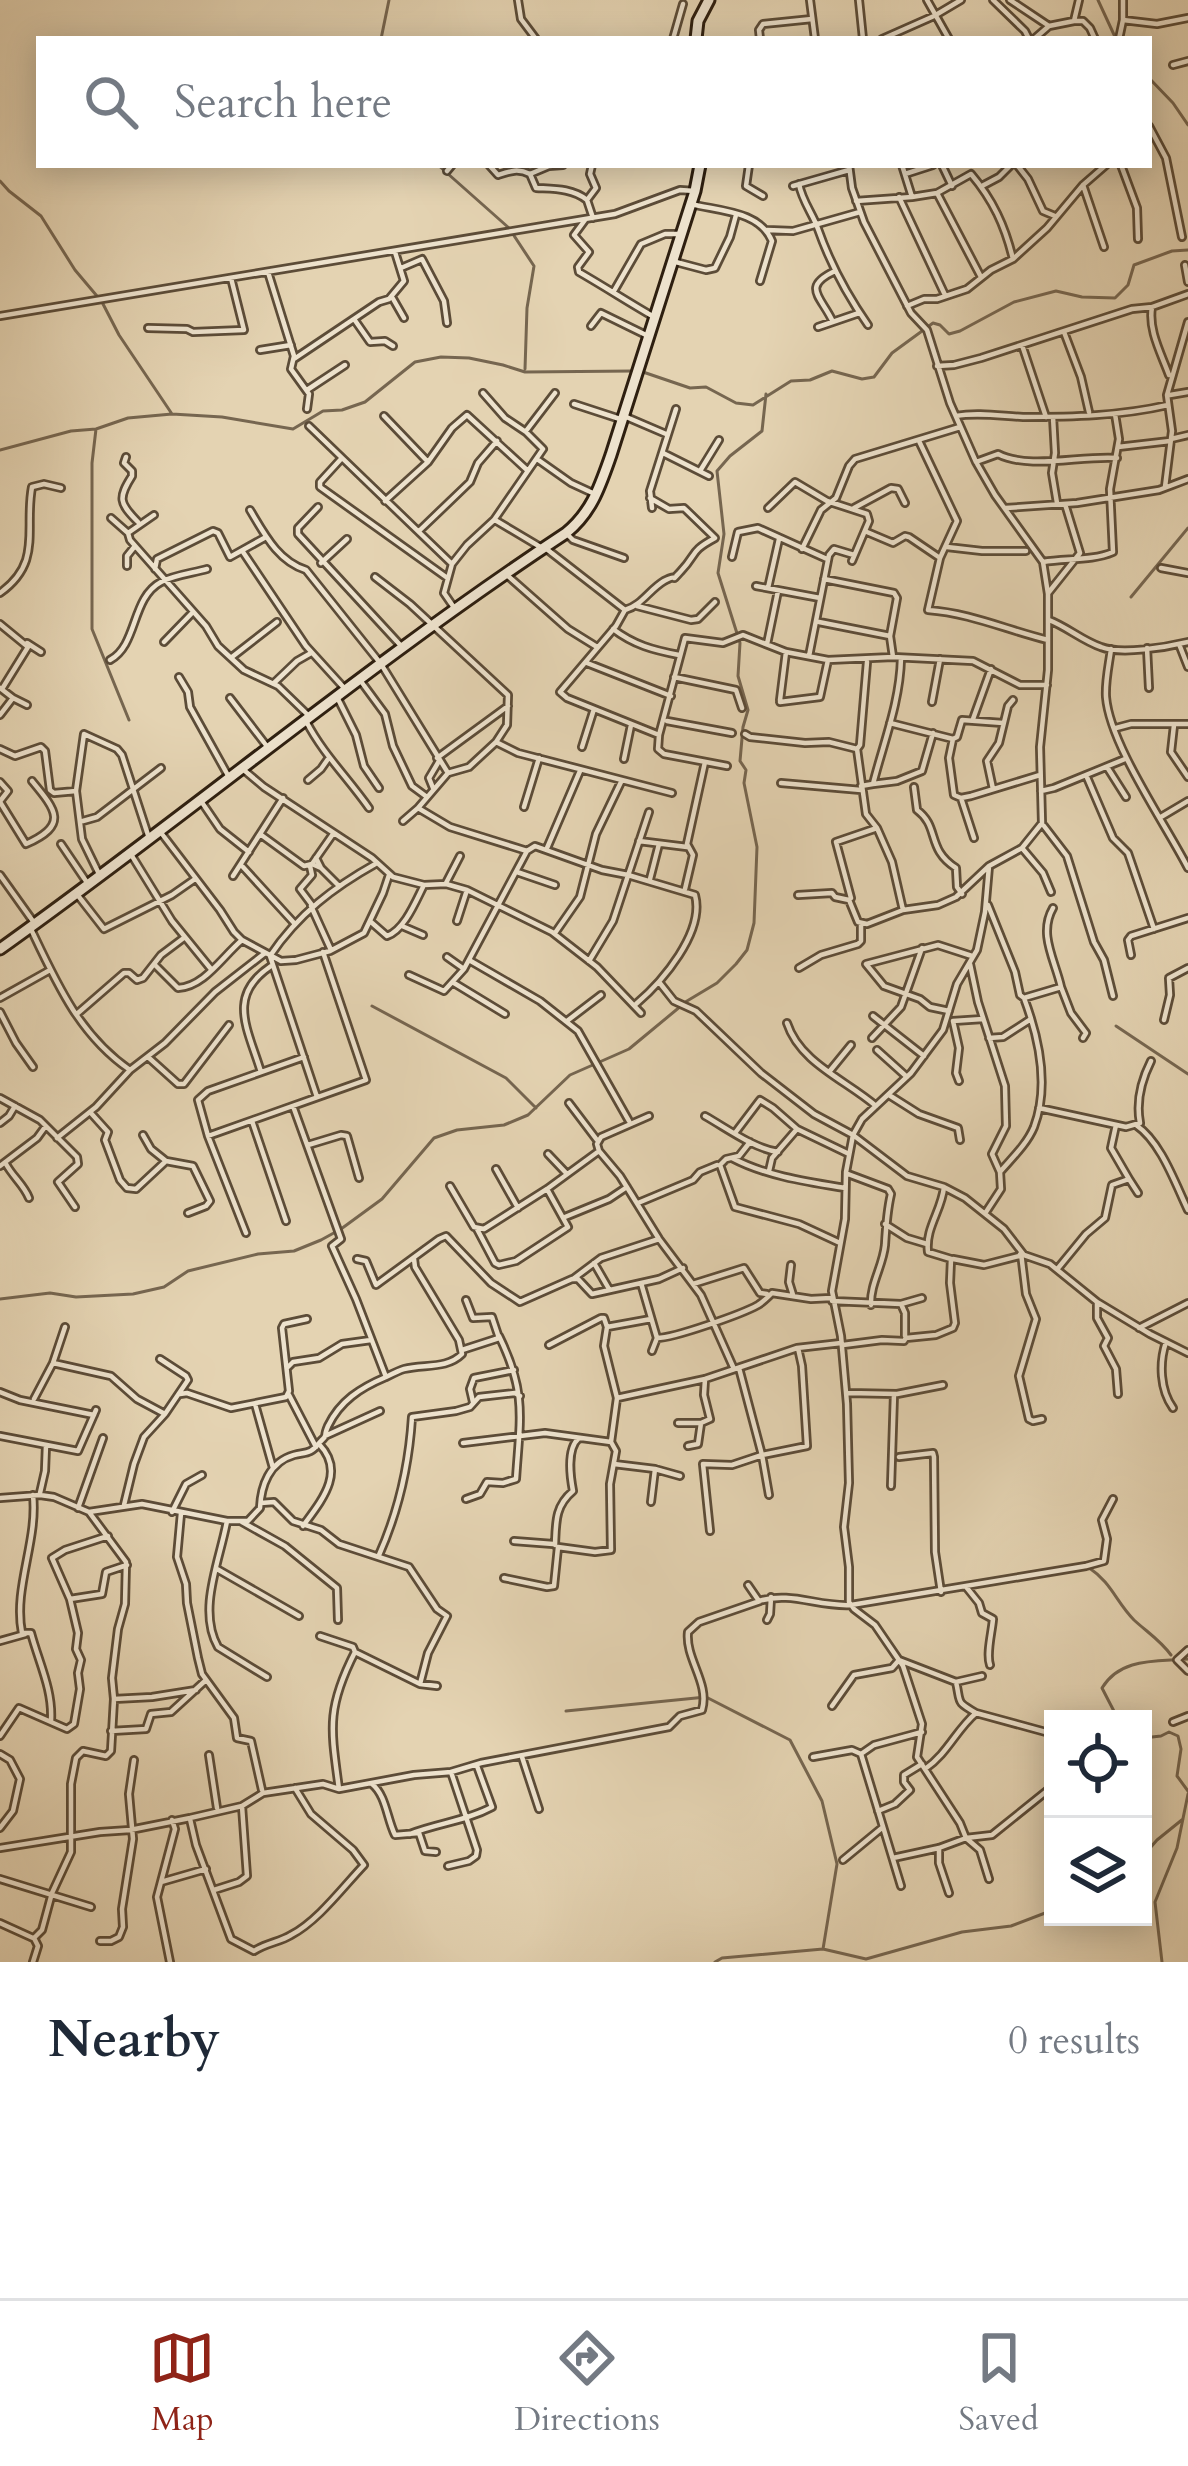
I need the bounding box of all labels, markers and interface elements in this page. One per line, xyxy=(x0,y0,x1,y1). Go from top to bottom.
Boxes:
search box xyxy=(36,36,1152,168)
icon: search xyxy=(78,69,144,135)
text: Search here xyxy=(174,72,392,133)
map controls xyxy=(1044,1710,1152,1926)
button: locate xyxy=(1044,1710,1152,1818)
button: layers xyxy=(1044,1818,1152,1926)
text: Nearby xyxy=(48,2005,220,2075)
text: 0 results xyxy=(1008,2014,1140,2067)
tab: Map xyxy=(149,2325,215,2442)
tab: Directions xyxy=(514,2325,660,2442)
tab: Saved xyxy=(959,2325,1039,2442)

